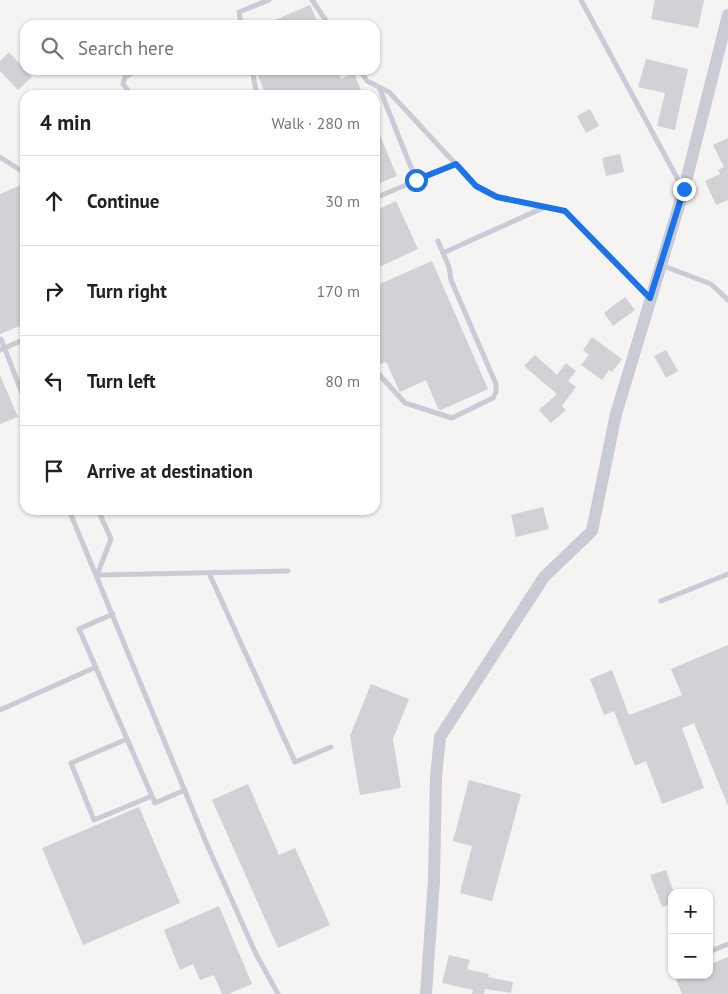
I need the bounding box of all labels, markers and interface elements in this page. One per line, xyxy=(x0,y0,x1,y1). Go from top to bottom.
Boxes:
search box xyxy=(20,20,380,75)
icon: search xyxy=(38,34,66,62)
text: Search here xyxy=(78,36,174,60)
text: 4 min xyxy=(40,109,91,136)
text: Walk · 280 m xyxy=(271,113,360,133)
route start xyxy=(405,169,428,192)
route end xyxy=(673,178,696,201)
icon: ahead xyxy=(40,187,68,215)
text: Continue xyxy=(87,189,159,213)
text: 30 m xyxy=(325,191,360,211)
icon: right xyxy=(40,277,68,305)
text: Turn right xyxy=(87,279,167,303)
text: 170 m xyxy=(317,281,360,301)
icon: left xyxy=(40,367,68,395)
text: Turn left xyxy=(87,369,156,393)
text: 80 m xyxy=(325,371,360,391)
icon: arrive xyxy=(40,457,68,485)
text: Arrive at destination xyxy=(87,459,253,483)
map controls xyxy=(668,889,713,979)
button: + xyxy=(668,889,713,934)
button: − xyxy=(668,934,713,979)

